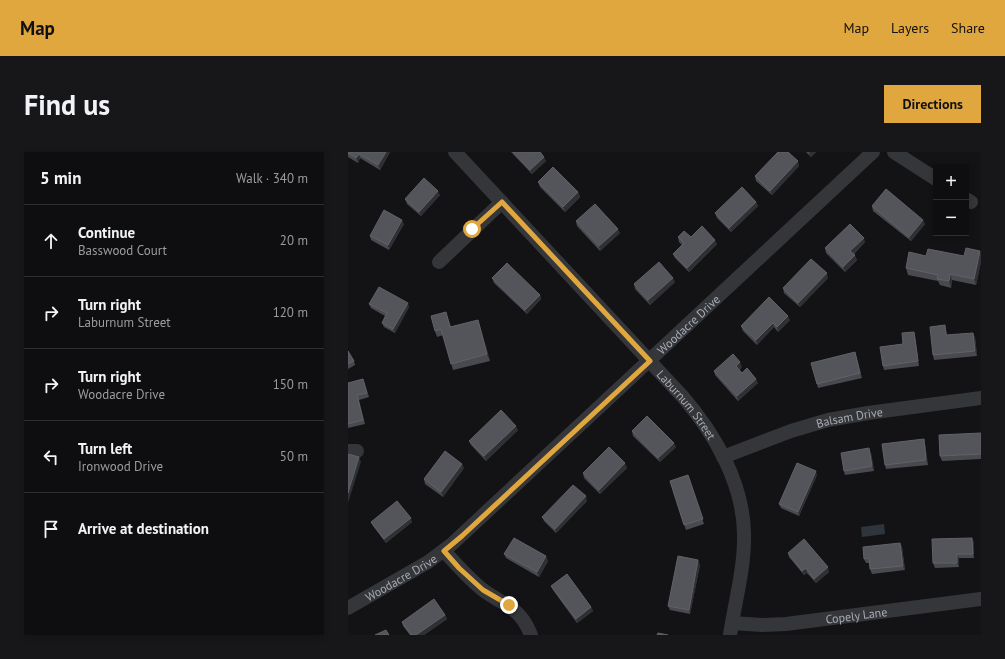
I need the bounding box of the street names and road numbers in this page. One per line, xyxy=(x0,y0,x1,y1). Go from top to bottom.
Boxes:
street label: Woodacre Drive xyxy=(654,291,723,357)
street label: Laburnum Street xyxy=(654,367,720,442)
street label: Balsam Drive xyxy=(814,404,884,431)
street label: Woodacre Drive xyxy=(362,551,440,604)
street label: Copely Lane xyxy=(825,604,888,626)

